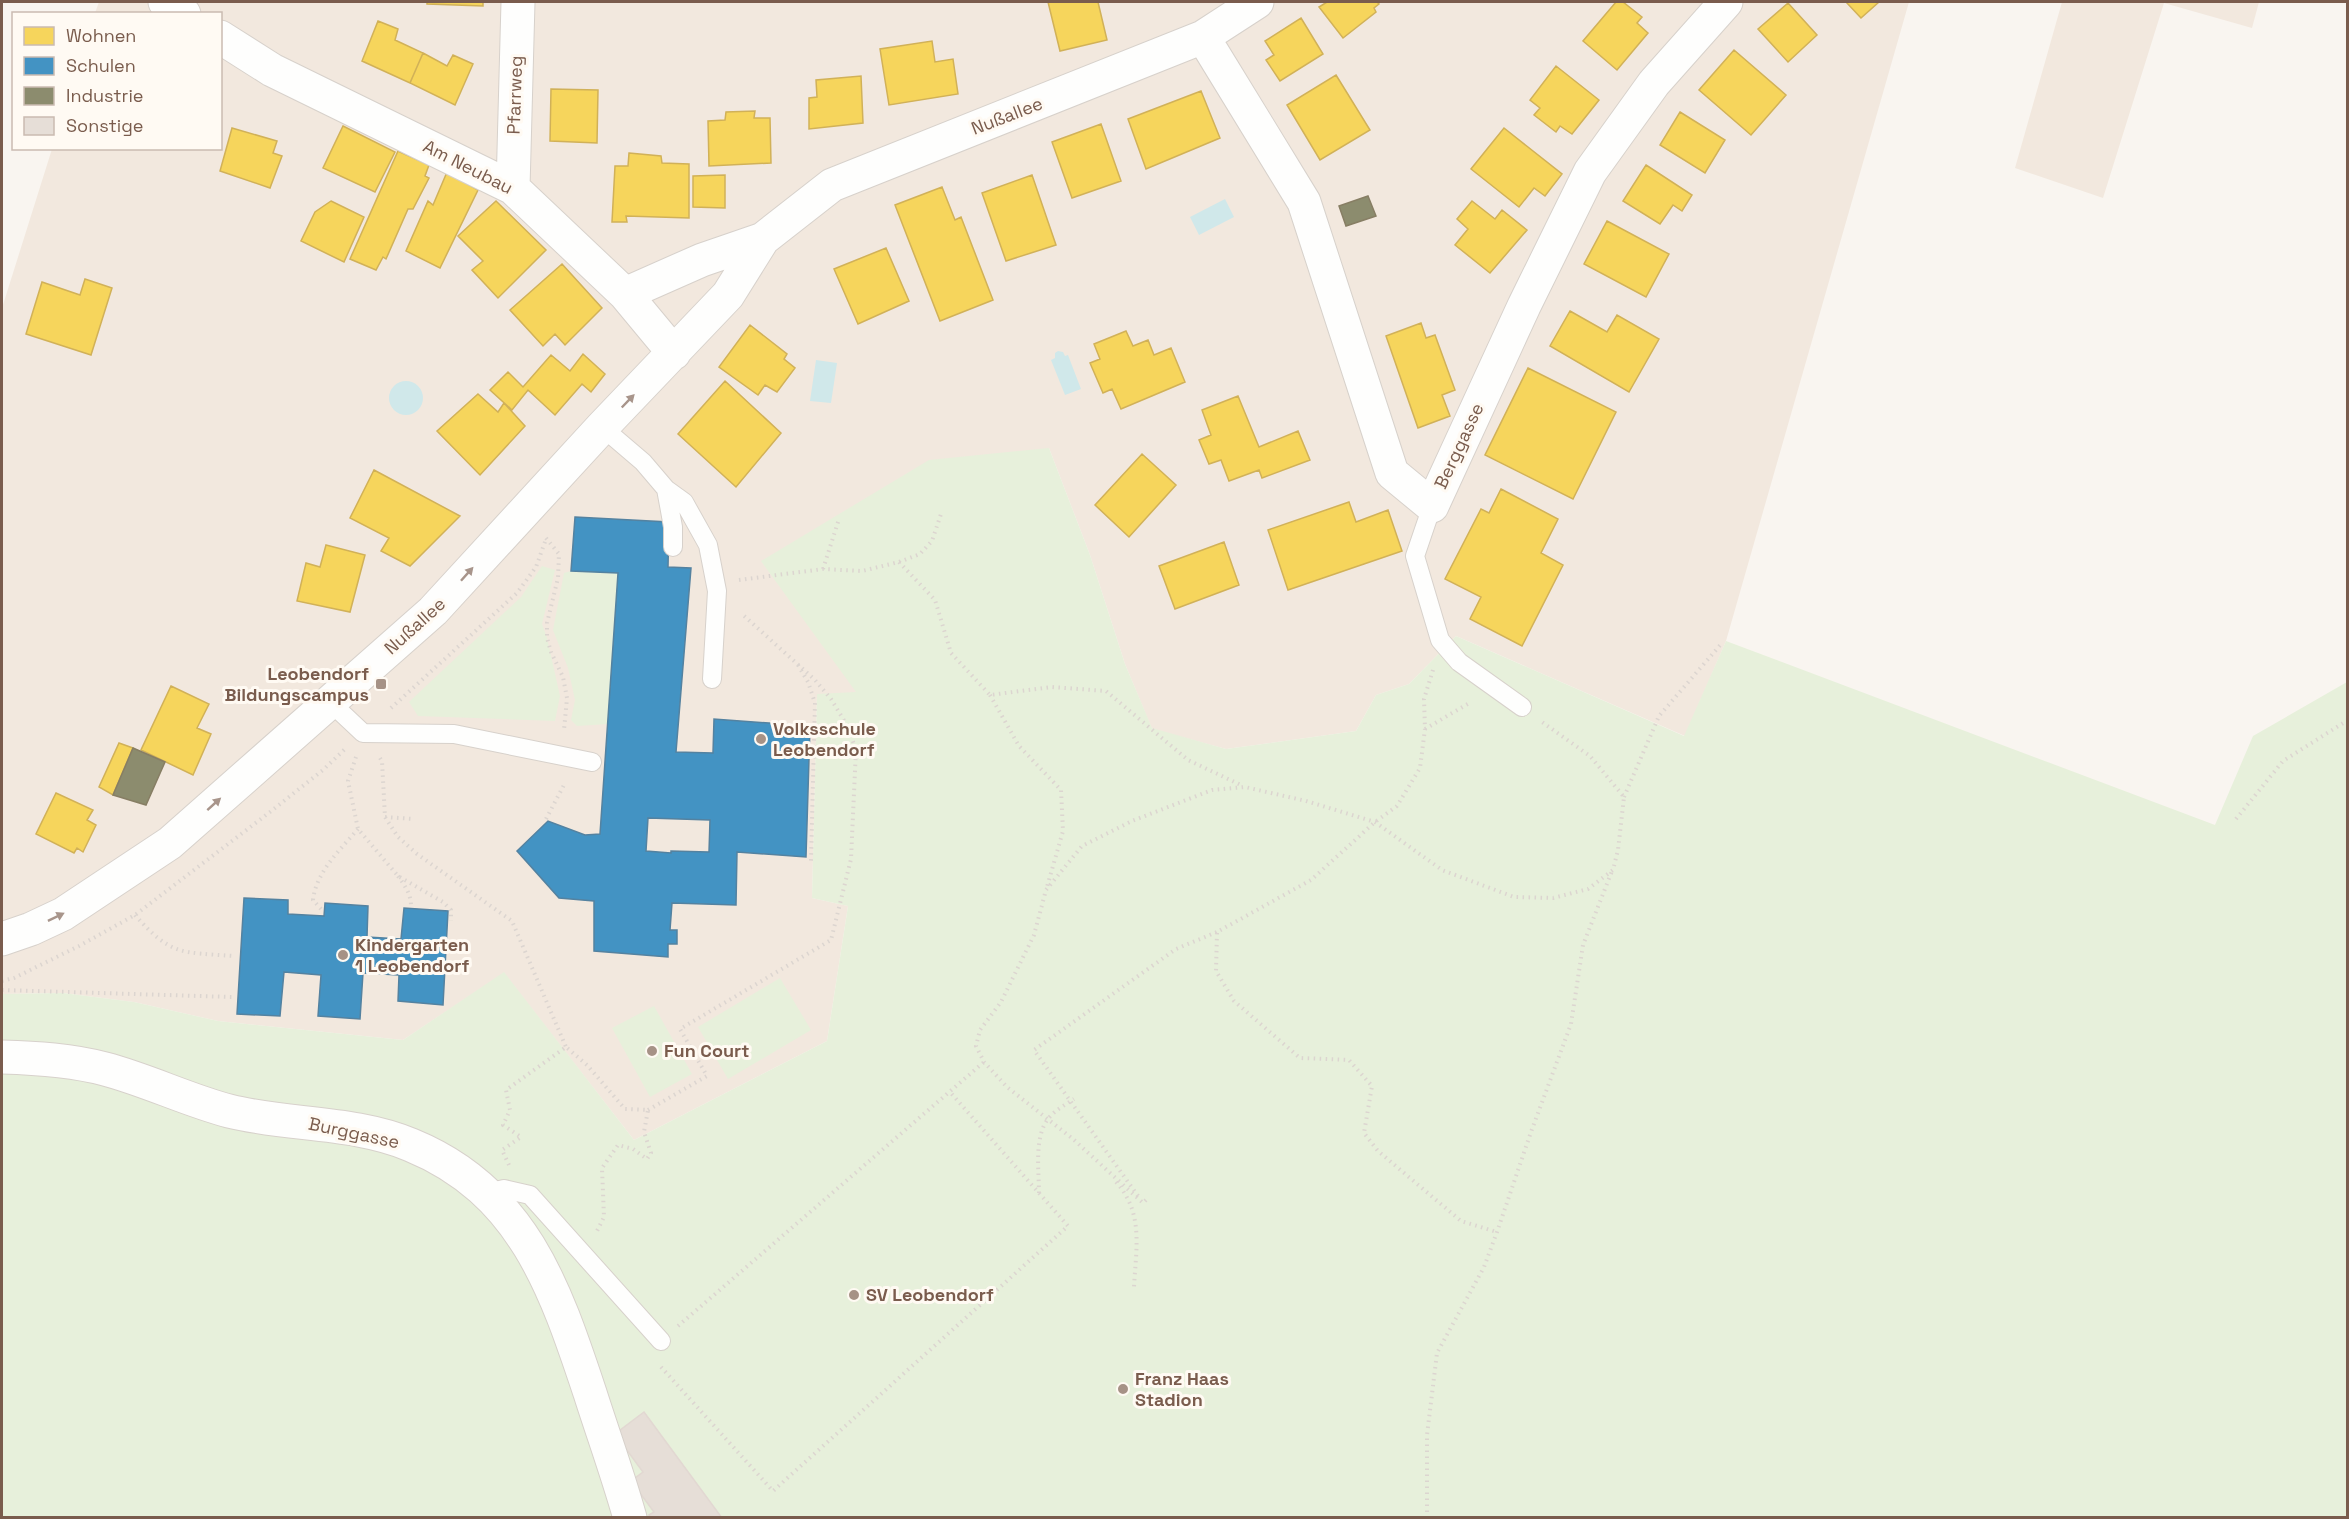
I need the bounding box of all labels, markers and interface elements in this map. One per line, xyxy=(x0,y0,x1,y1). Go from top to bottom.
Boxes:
legend xyxy=(12,12,222,150)
text: Wohnen xyxy=(66,24,136,47)
text: Schulen xyxy=(66,54,136,77)
street label: Pfarrweg xyxy=(502,55,527,135)
text: Industrie xyxy=(66,84,143,107)
street label: Nußallee xyxy=(968,91,1046,140)
text: Sonstige xyxy=(66,114,143,137)
street label: Am Neubau xyxy=(419,134,517,199)
one-way arrow xyxy=(620,394,634,408)
street label: Berggasse xyxy=(1429,399,1488,492)
one-way arrow xyxy=(460,567,474,582)
street label: Nußallee xyxy=(379,592,450,659)
place label: Leobendorf Bildungscampus xyxy=(225,662,369,706)
marker: Leobendorf Bildungscampus xyxy=(374,677,388,691)
place label: Volksschule Leobendorf xyxy=(773,717,876,761)
marker: Volksschule Leobendorf xyxy=(754,732,768,746)
one-way arrow xyxy=(206,798,221,811)
one-way arrow xyxy=(47,913,64,922)
place label: Kindergarten 1 Leobendorf xyxy=(355,933,469,977)
marker: Kindergarten 1 Leobendorf xyxy=(336,948,350,962)
place label: Fun Court xyxy=(664,1039,749,1062)
marker: Fun Court xyxy=(645,1044,659,1058)
street label: Burggasse xyxy=(307,1112,402,1153)
place label: SV Leobendorf xyxy=(866,1283,994,1306)
marker: SV Leobendorf xyxy=(847,1288,861,1302)
place label: Franz Haas Stadion xyxy=(1135,1367,1229,1411)
marker: Franz Haas Stadion xyxy=(1116,1382,1130,1396)

